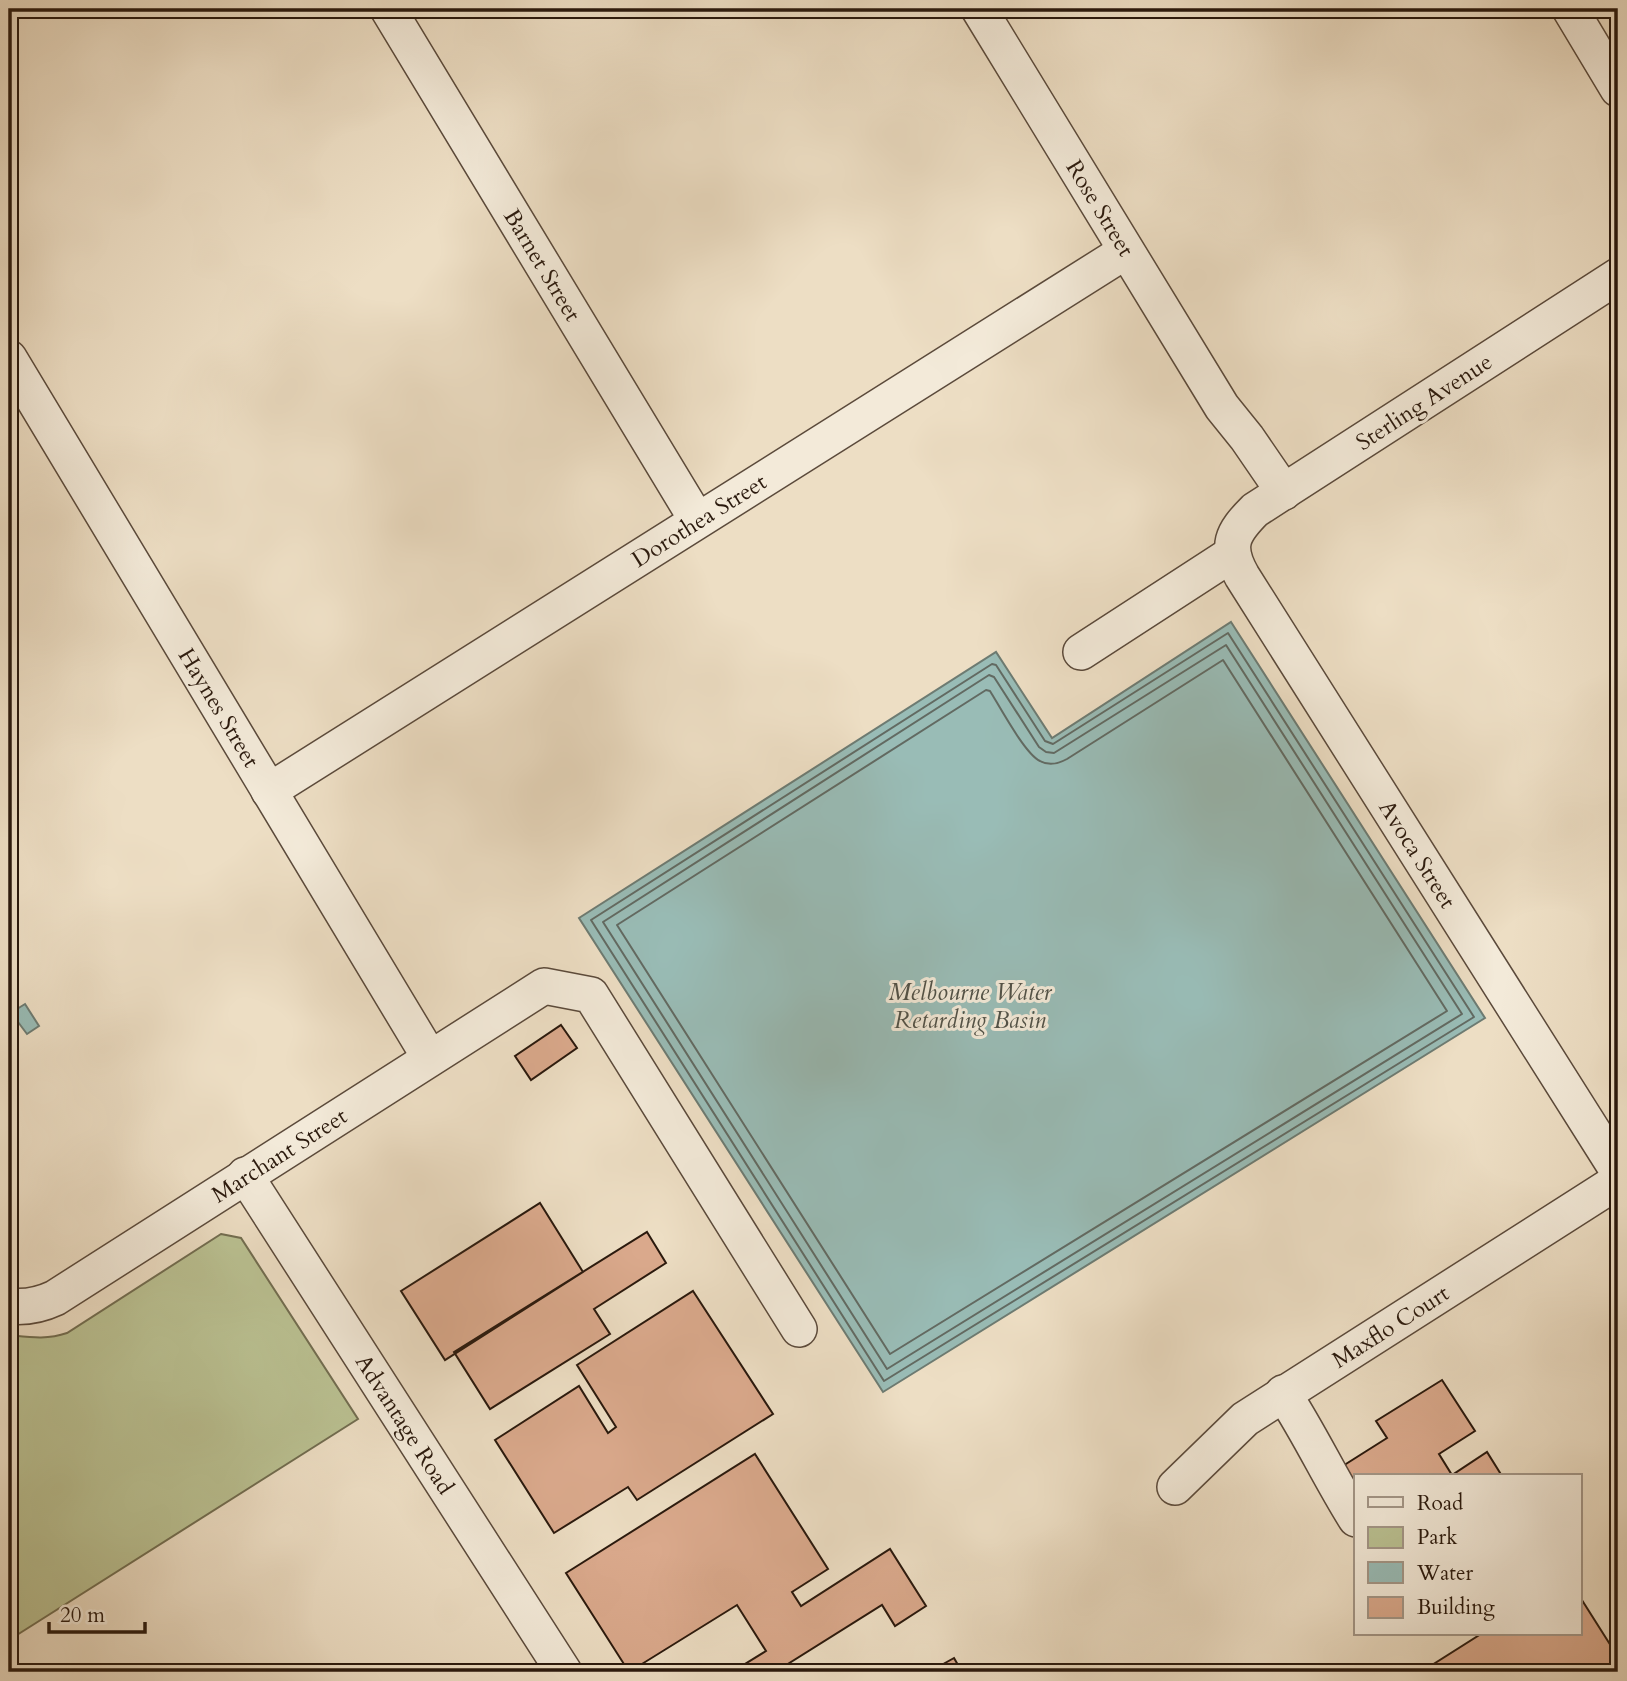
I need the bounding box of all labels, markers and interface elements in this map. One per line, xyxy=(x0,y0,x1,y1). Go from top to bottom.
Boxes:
street label: Rose Street xyxy=(1059,154,1142,262)
street label: Barnet Street xyxy=(497,203,589,327)
street label: Sterling Avenue xyxy=(1350,346,1498,458)
street label: Dorothea Street xyxy=(625,466,772,574)
street label: Haynes Street xyxy=(171,642,267,773)
street label: Avoca Street xyxy=(1372,794,1464,914)
water label: Melbourne Water Retarding Basin xyxy=(888,976,1053,1037)
street label: Marchant Street xyxy=(205,1100,353,1210)
street label: Maxflo Court xyxy=(1326,1277,1455,1375)
street label: Advantage Road xyxy=(348,1348,462,1501)
legend xyxy=(1354,1474,1582,1636)
text: Road xyxy=(1417,1489,1463,1518)
text: Park xyxy=(1417,1523,1458,1552)
text: Water xyxy=(1416,1559,1473,1588)
scale bar xyxy=(49,1590,145,1634)
text: Building xyxy=(1417,1593,1495,1622)
text: 20 m xyxy=(60,1601,105,1630)

